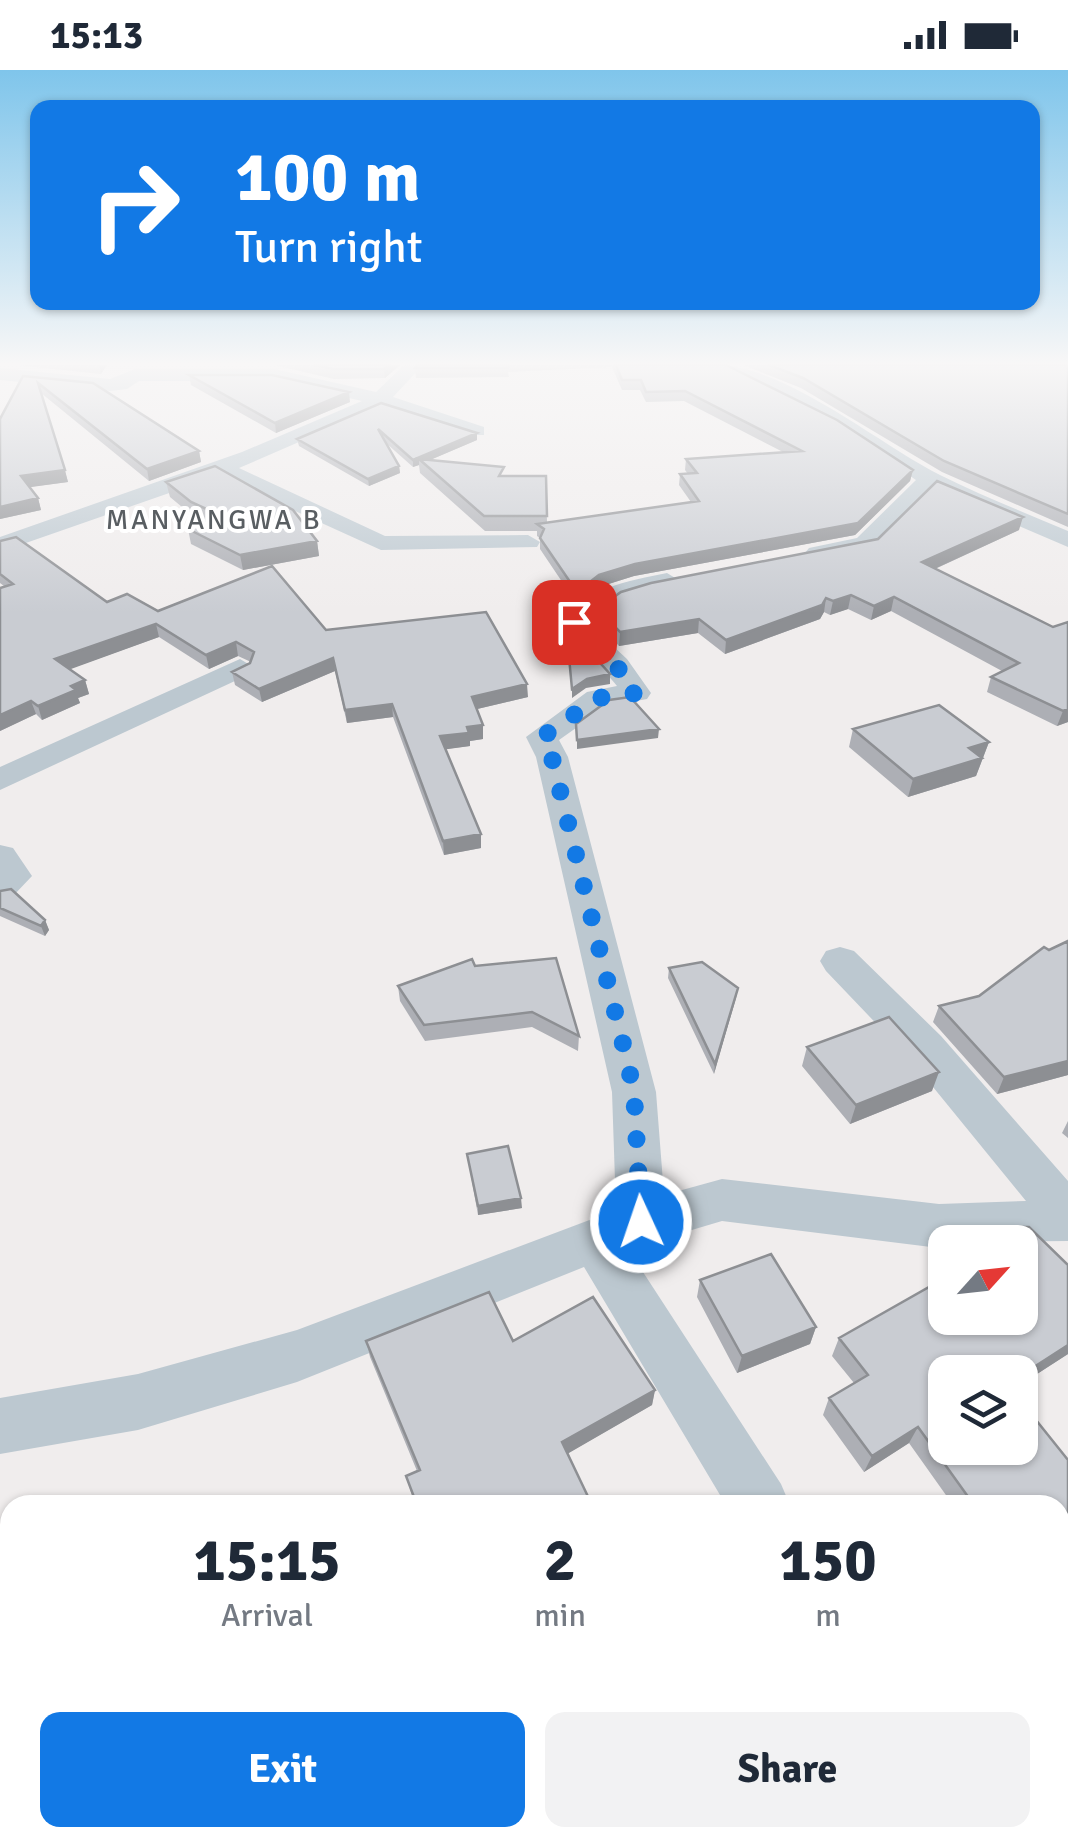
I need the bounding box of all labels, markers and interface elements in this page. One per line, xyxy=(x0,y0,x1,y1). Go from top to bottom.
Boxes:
text: 15:13 xyxy=(50,12,143,59)
text: 100 m xyxy=(235,134,420,220)
icon: right xyxy=(70,140,200,270)
text: Turn right xyxy=(235,220,423,275)
district label: MANYANGWA B xyxy=(106,503,322,537)
pin xyxy=(532,580,617,665)
icon: arrive xyxy=(547,595,602,650)
position arrow xyxy=(589,1170,693,1274)
north arrow xyxy=(928,1225,1038,1335)
map controls xyxy=(928,1225,1038,1465)
button: layers xyxy=(928,1355,1038,1465)
text: 15:15 xyxy=(193,1524,341,1598)
text: 2 xyxy=(544,1524,576,1598)
text: 150 xyxy=(779,1524,877,1598)
text: Arrival xyxy=(221,1596,313,1635)
text: min xyxy=(534,1596,586,1635)
text: m xyxy=(815,1596,841,1635)
button: Exit xyxy=(40,1712,525,1827)
button: Share xyxy=(545,1712,1030,1827)

